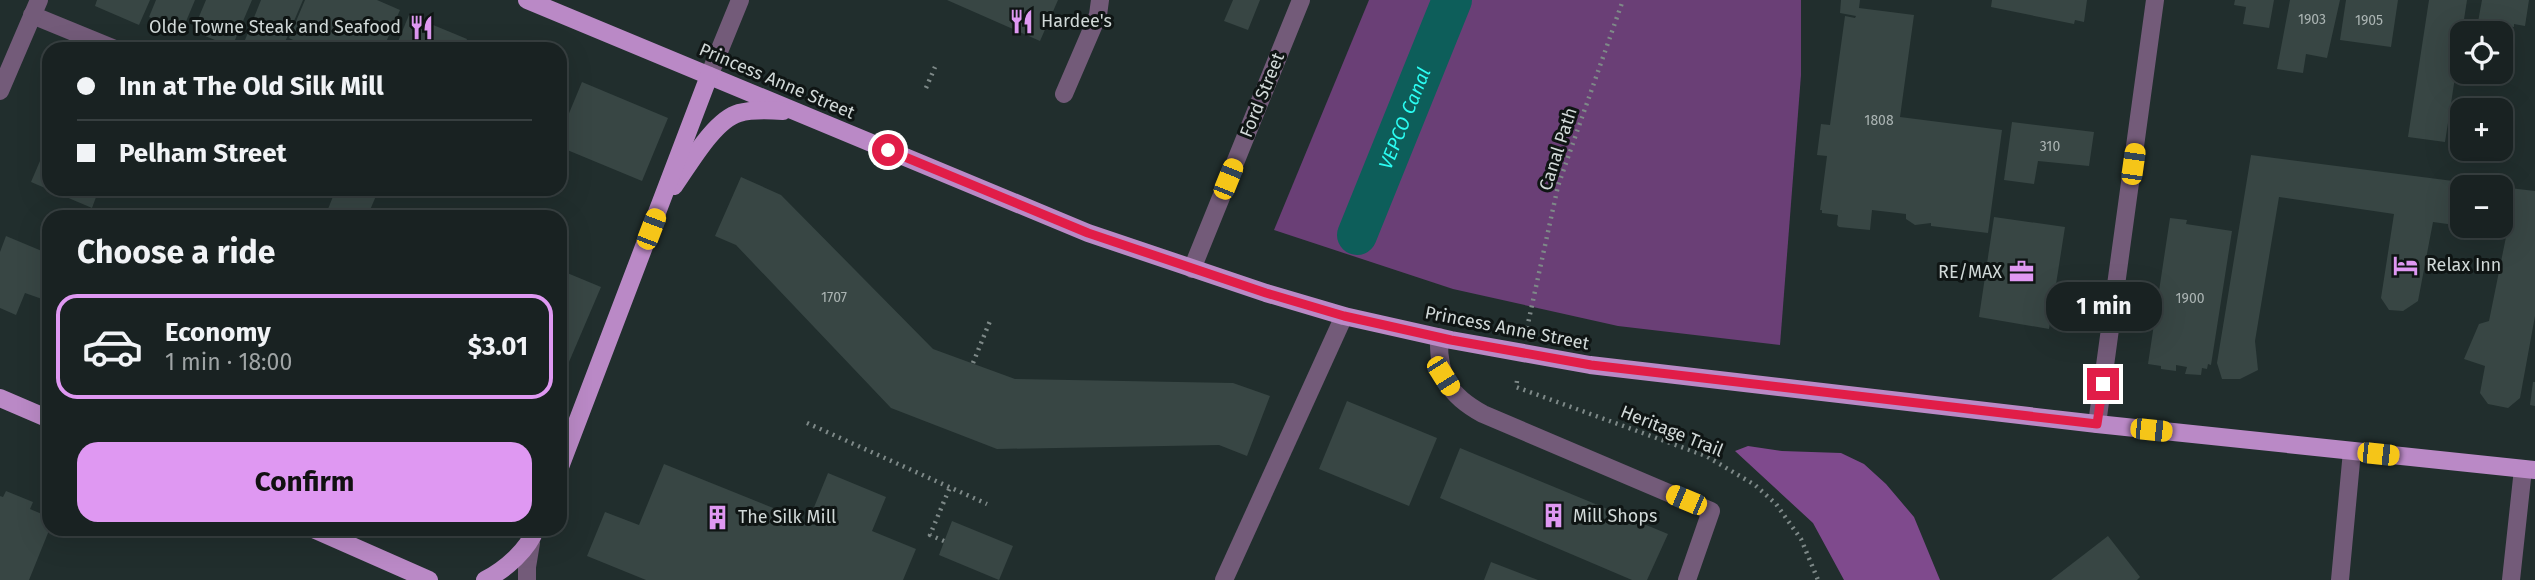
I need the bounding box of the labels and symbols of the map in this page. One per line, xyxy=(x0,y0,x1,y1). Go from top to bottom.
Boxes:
restaurant icon: Hardee's xyxy=(1007,7,1035,35)
place label: Hardee's xyxy=(1041,10,1112,32)
house number: 1903 xyxy=(2298,11,2326,28)
house number: 1905 xyxy=(2355,12,2383,29)
restaurant icon: Olde Towne Steak and Seafood xyxy=(407,13,435,41)
place label: Olde Towne Steak and Seafood xyxy=(149,16,401,38)
street label: Princess Anne Street xyxy=(696,38,859,124)
street label: Ford Street xyxy=(1235,49,1289,141)
water label: VEPCO Canal xyxy=(1374,64,1436,173)
street label: Canal Path xyxy=(1534,105,1582,193)
house number: 1808 xyxy=(1864,112,1894,129)
route start xyxy=(872,134,904,166)
house number: 310 xyxy=(2040,138,2060,155)
car xyxy=(2120,142,2147,186)
car xyxy=(1211,156,1246,202)
car xyxy=(634,206,669,252)
hotel icon: Relax Inn xyxy=(2392,251,2420,279)
place label: Relax Inn xyxy=(2426,254,2501,276)
office icon: RE/MAX xyxy=(2008,258,2036,286)
place label: RE/MAX xyxy=(1938,261,2002,283)
callout: 1 min xyxy=(2045,282,2161,332)
house number: 1707 xyxy=(821,289,847,306)
house number: 1900 xyxy=(2175,290,2205,307)
street label: Princess Anne Street xyxy=(1423,301,1592,355)
car xyxy=(1423,353,1464,399)
route end xyxy=(2087,368,2119,400)
street label: Heritage Trail xyxy=(1617,400,1727,462)
car xyxy=(2130,417,2173,443)
car xyxy=(2357,441,2400,467)
car xyxy=(1663,482,1710,518)
building icon: Mill Shops xyxy=(1539,502,1567,530)
building icon: The Silk Mill xyxy=(704,503,732,531)
place label: Mill Shops xyxy=(1573,505,1657,527)
place label: The Silk Mill xyxy=(738,506,836,528)

